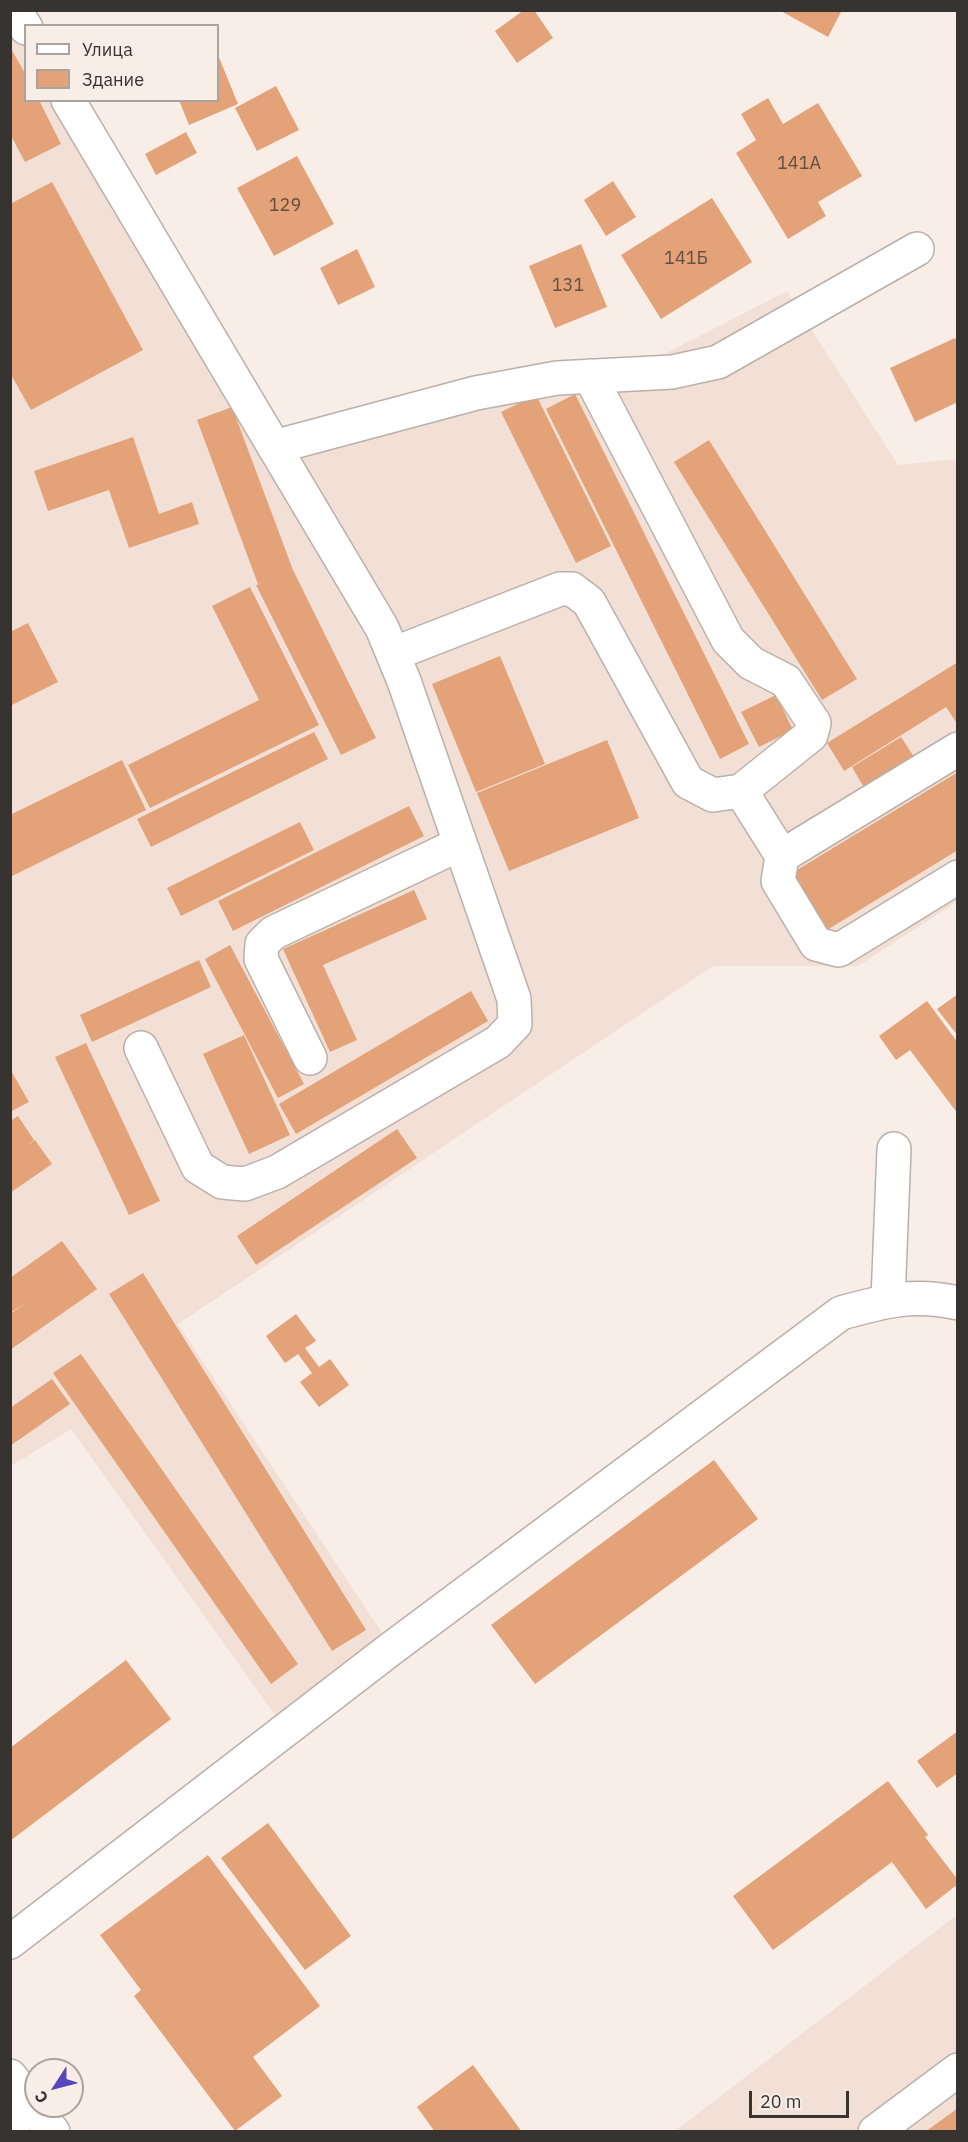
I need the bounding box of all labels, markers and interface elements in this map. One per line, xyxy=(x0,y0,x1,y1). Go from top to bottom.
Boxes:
legend xyxy=(24,24,219,102)
text: Улица xyxy=(82,38,133,61)
text: Здание xyxy=(82,68,144,91)
house number: 141А xyxy=(777,153,821,175)
house number: 129 xyxy=(269,195,301,217)
house number: 141Б xyxy=(664,248,708,270)
house number: 131 xyxy=(552,275,584,297)
north arrow xyxy=(24,2058,84,2118)
scale bar xyxy=(752,2079,852,2117)
text: С xyxy=(30,2087,52,2108)
text: 20 m xyxy=(760,2090,802,2113)

